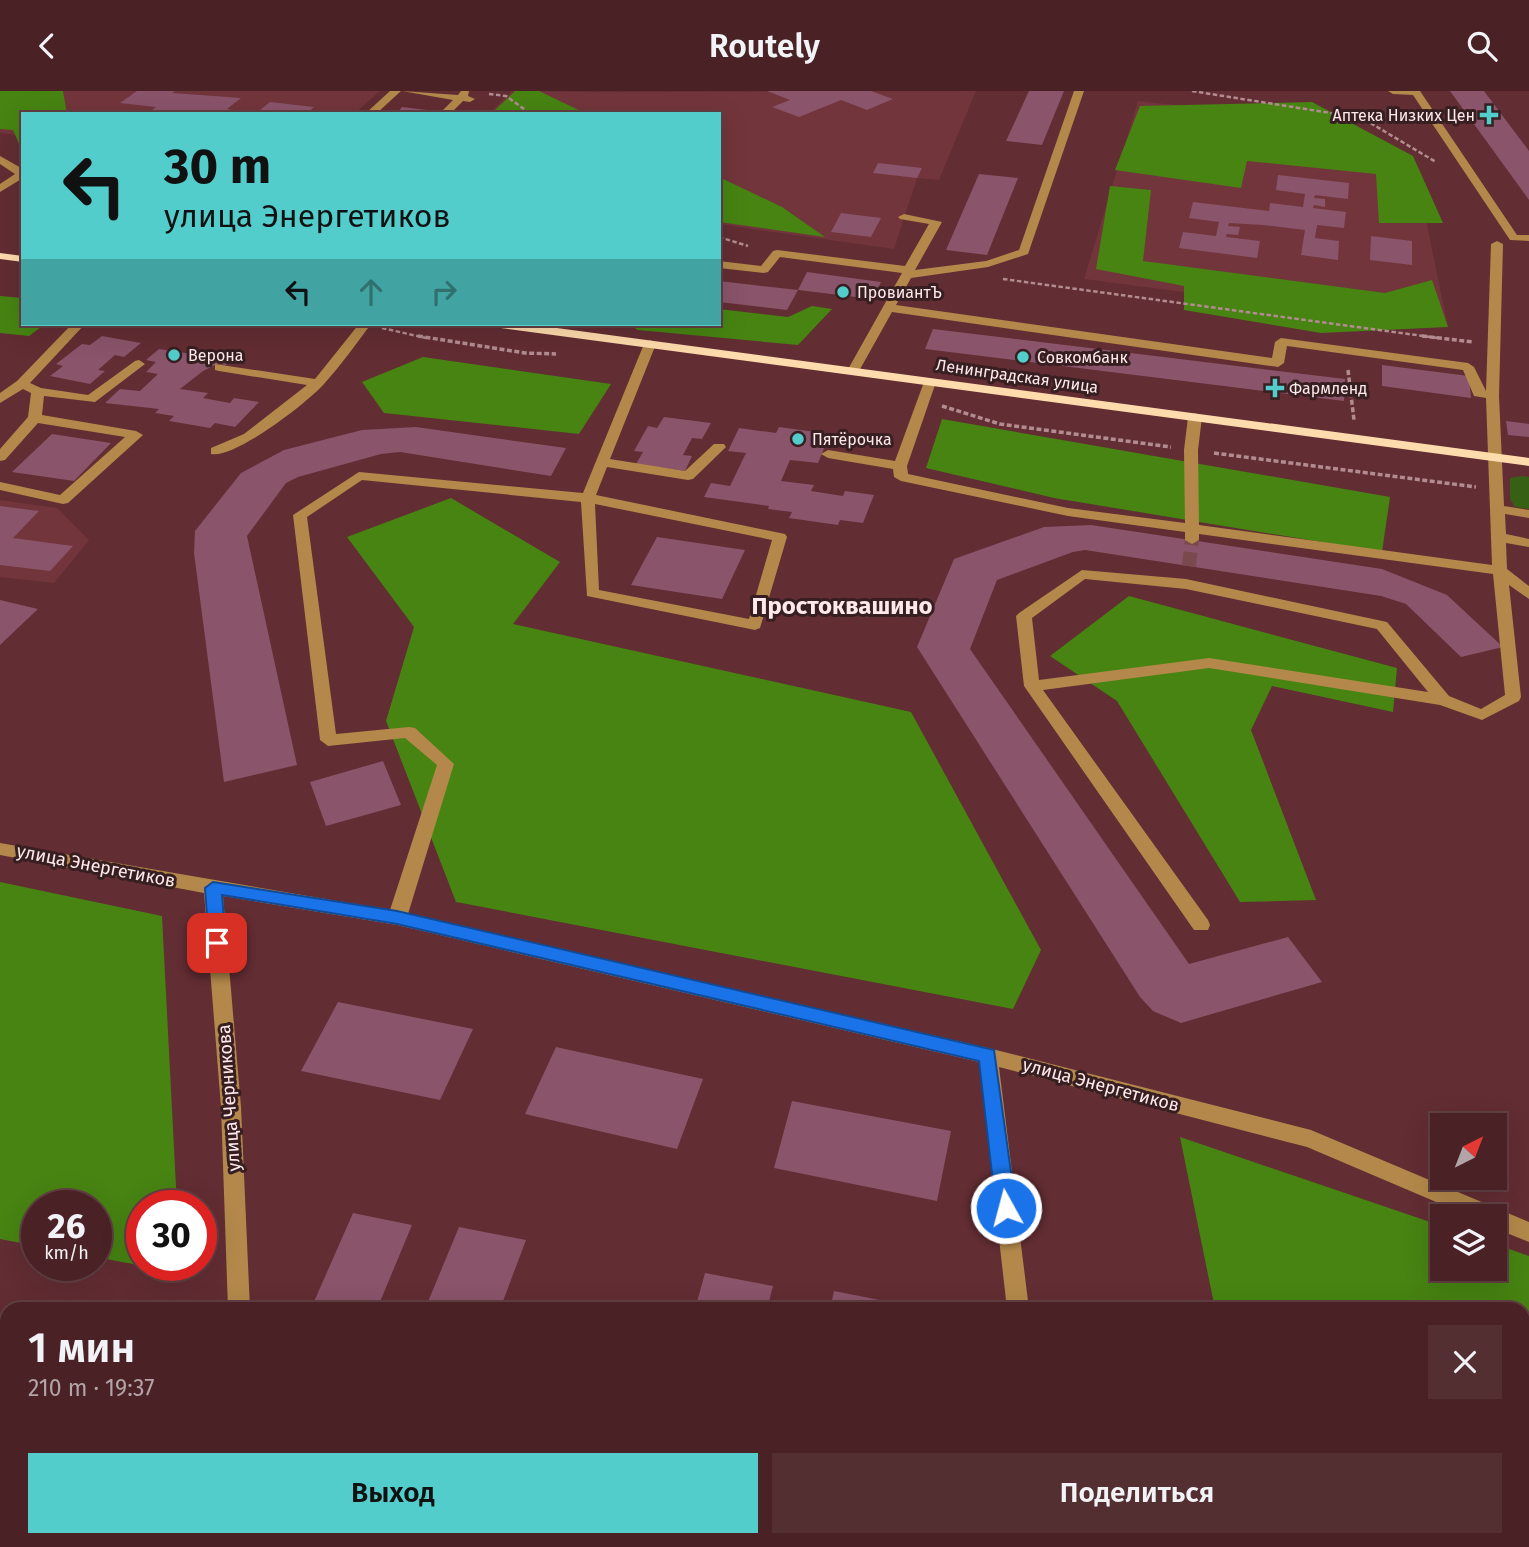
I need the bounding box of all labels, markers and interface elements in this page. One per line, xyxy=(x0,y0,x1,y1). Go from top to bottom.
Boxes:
icon: back xyxy=(28,27,66,65)
text: Routely xyxy=(709,27,820,65)
icon: search xyxy=(1463,27,1501,65)
place label: Аптека Низких Цен xyxy=(1333,106,1475,125)
marker: Аптека Низких Цен xyxy=(1481,107,1497,123)
text: 30 m xyxy=(164,137,271,196)
icon: left xyxy=(49,140,140,231)
text: улица Энергетиков xyxy=(164,197,451,235)
icon: left xyxy=(279,273,317,311)
icon: ahead xyxy=(352,273,390,311)
icon: right xyxy=(425,273,463,311)
place label: ПровиантЪ xyxy=(857,283,942,302)
marker: ПровиантЪ xyxy=(835,284,851,300)
place label: Верона xyxy=(188,346,244,365)
marker: Верона xyxy=(166,347,182,363)
place label: Совкомбанк xyxy=(1037,348,1129,367)
marker: Совкомбанк xyxy=(1015,349,1031,365)
street label: Ленинградская улица xyxy=(935,355,1099,397)
place label: Фармленд xyxy=(1289,379,1367,398)
marker: Фармленд xyxy=(1267,380,1283,396)
place label: Пятёрочка xyxy=(812,430,892,449)
marker: Пятёрочка xyxy=(790,431,806,447)
district label: Простоквашино xyxy=(752,592,932,620)
street label: улица Энергетиков xyxy=(15,840,177,892)
pin xyxy=(187,913,247,973)
icon: arrive xyxy=(198,924,236,962)
street label: улица Черникова xyxy=(213,1024,245,1172)
street label: улица Энергетиков xyxy=(1020,1054,1182,1116)
north arrow xyxy=(1430,1113,1507,1190)
map controls xyxy=(1430,1113,1507,1281)
position arrow xyxy=(969,1171,1043,1245)
speed limit sign: 30 xyxy=(126,1190,217,1281)
button: layers xyxy=(1430,1204,1507,1281)
text: 26 xyxy=(48,1205,85,1247)
text: km/h xyxy=(44,1242,89,1264)
text: 1 мин xyxy=(28,1323,135,1373)
button: close xyxy=(1428,1325,1502,1399)
text: 210 m · 19:37 xyxy=(28,1374,154,1402)
button: Выход xyxy=(28,1453,758,1533)
button: Поделиться xyxy=(772,1453,1502,1533)

